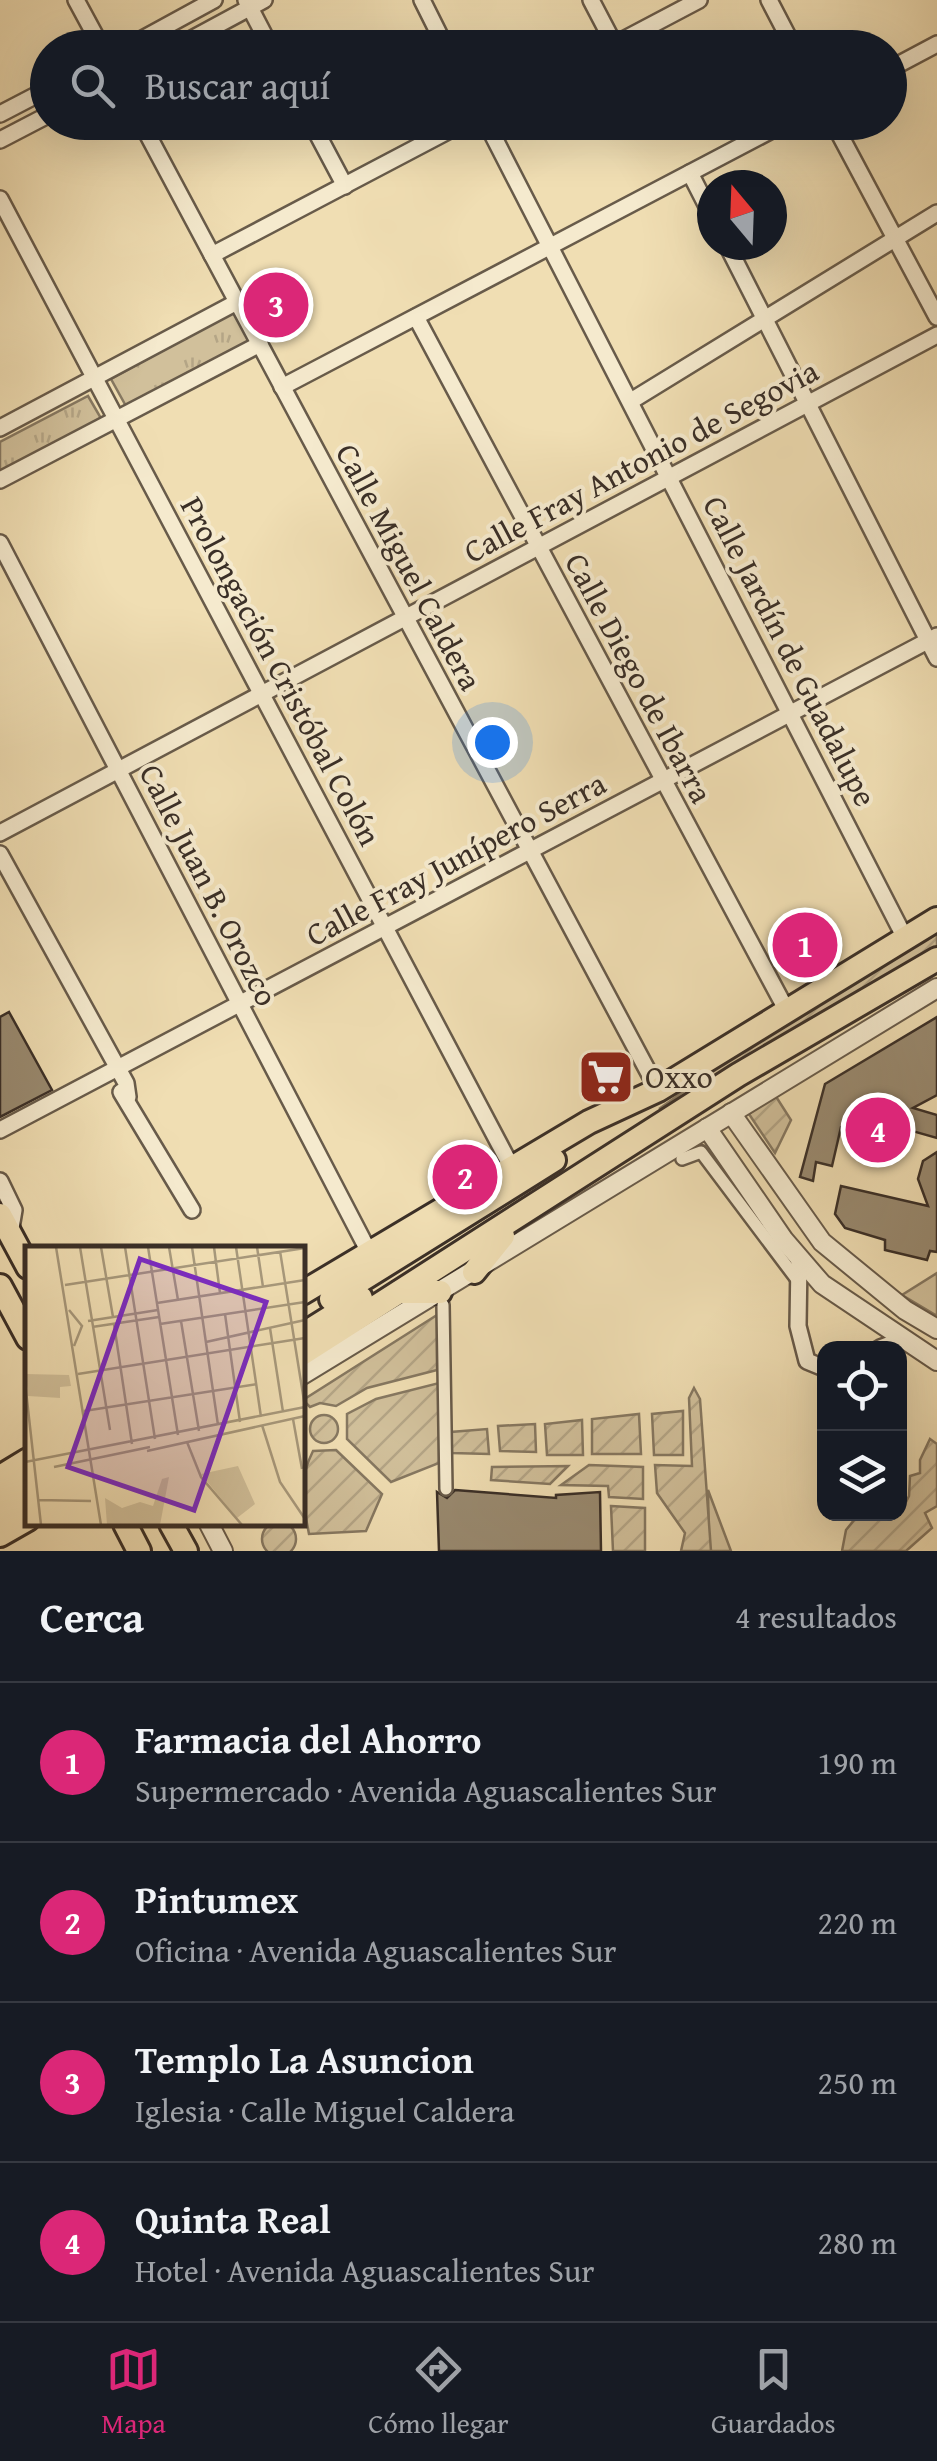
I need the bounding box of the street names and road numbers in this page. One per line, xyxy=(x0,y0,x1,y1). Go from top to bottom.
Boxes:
street label: Calle Fray Antonio de Segovia xyxy=(455,347,827,574)
street label: Calle Miguel Caldera xyxy=(324,435,494,699)
street label: Calle Jardín de Guadalupe xyxy=(692,487,889,814)
street label: Prolongación Cristóbal Colón xyxy=(169,488,394,854)
street label: Calle Diego de Ibarra xyxy=(554,544,725,811)
street label: Calle Juan B. Orozco xyxy=(128,756,291,1014)
street label: Calle Fray Junípero Serra xyxy=(297,759,614,958)

